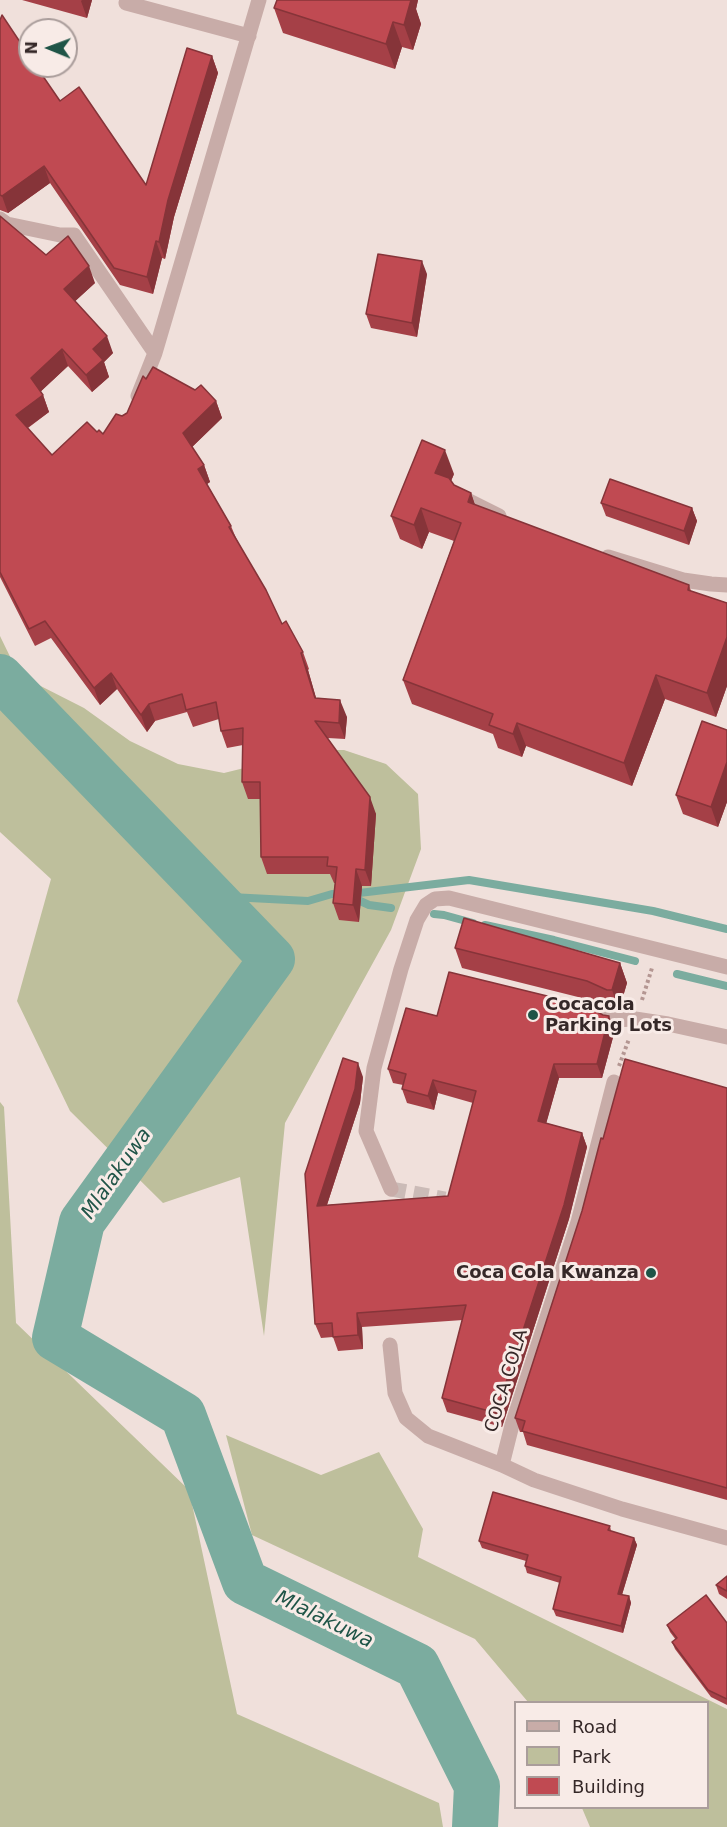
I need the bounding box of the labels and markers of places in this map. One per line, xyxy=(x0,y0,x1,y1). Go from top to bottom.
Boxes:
place label: Cocacola Parking Lots xyxy=(545,994,672,1036)
marker: Cocacola Parking Lots xyxy=(526,1008,540,1022)
place label: Coca Cola Kwanza xyxy=(456,1262,639,1284)
marker: Coca Cola Kwanza xyxy=(644,1266,658,1280)

